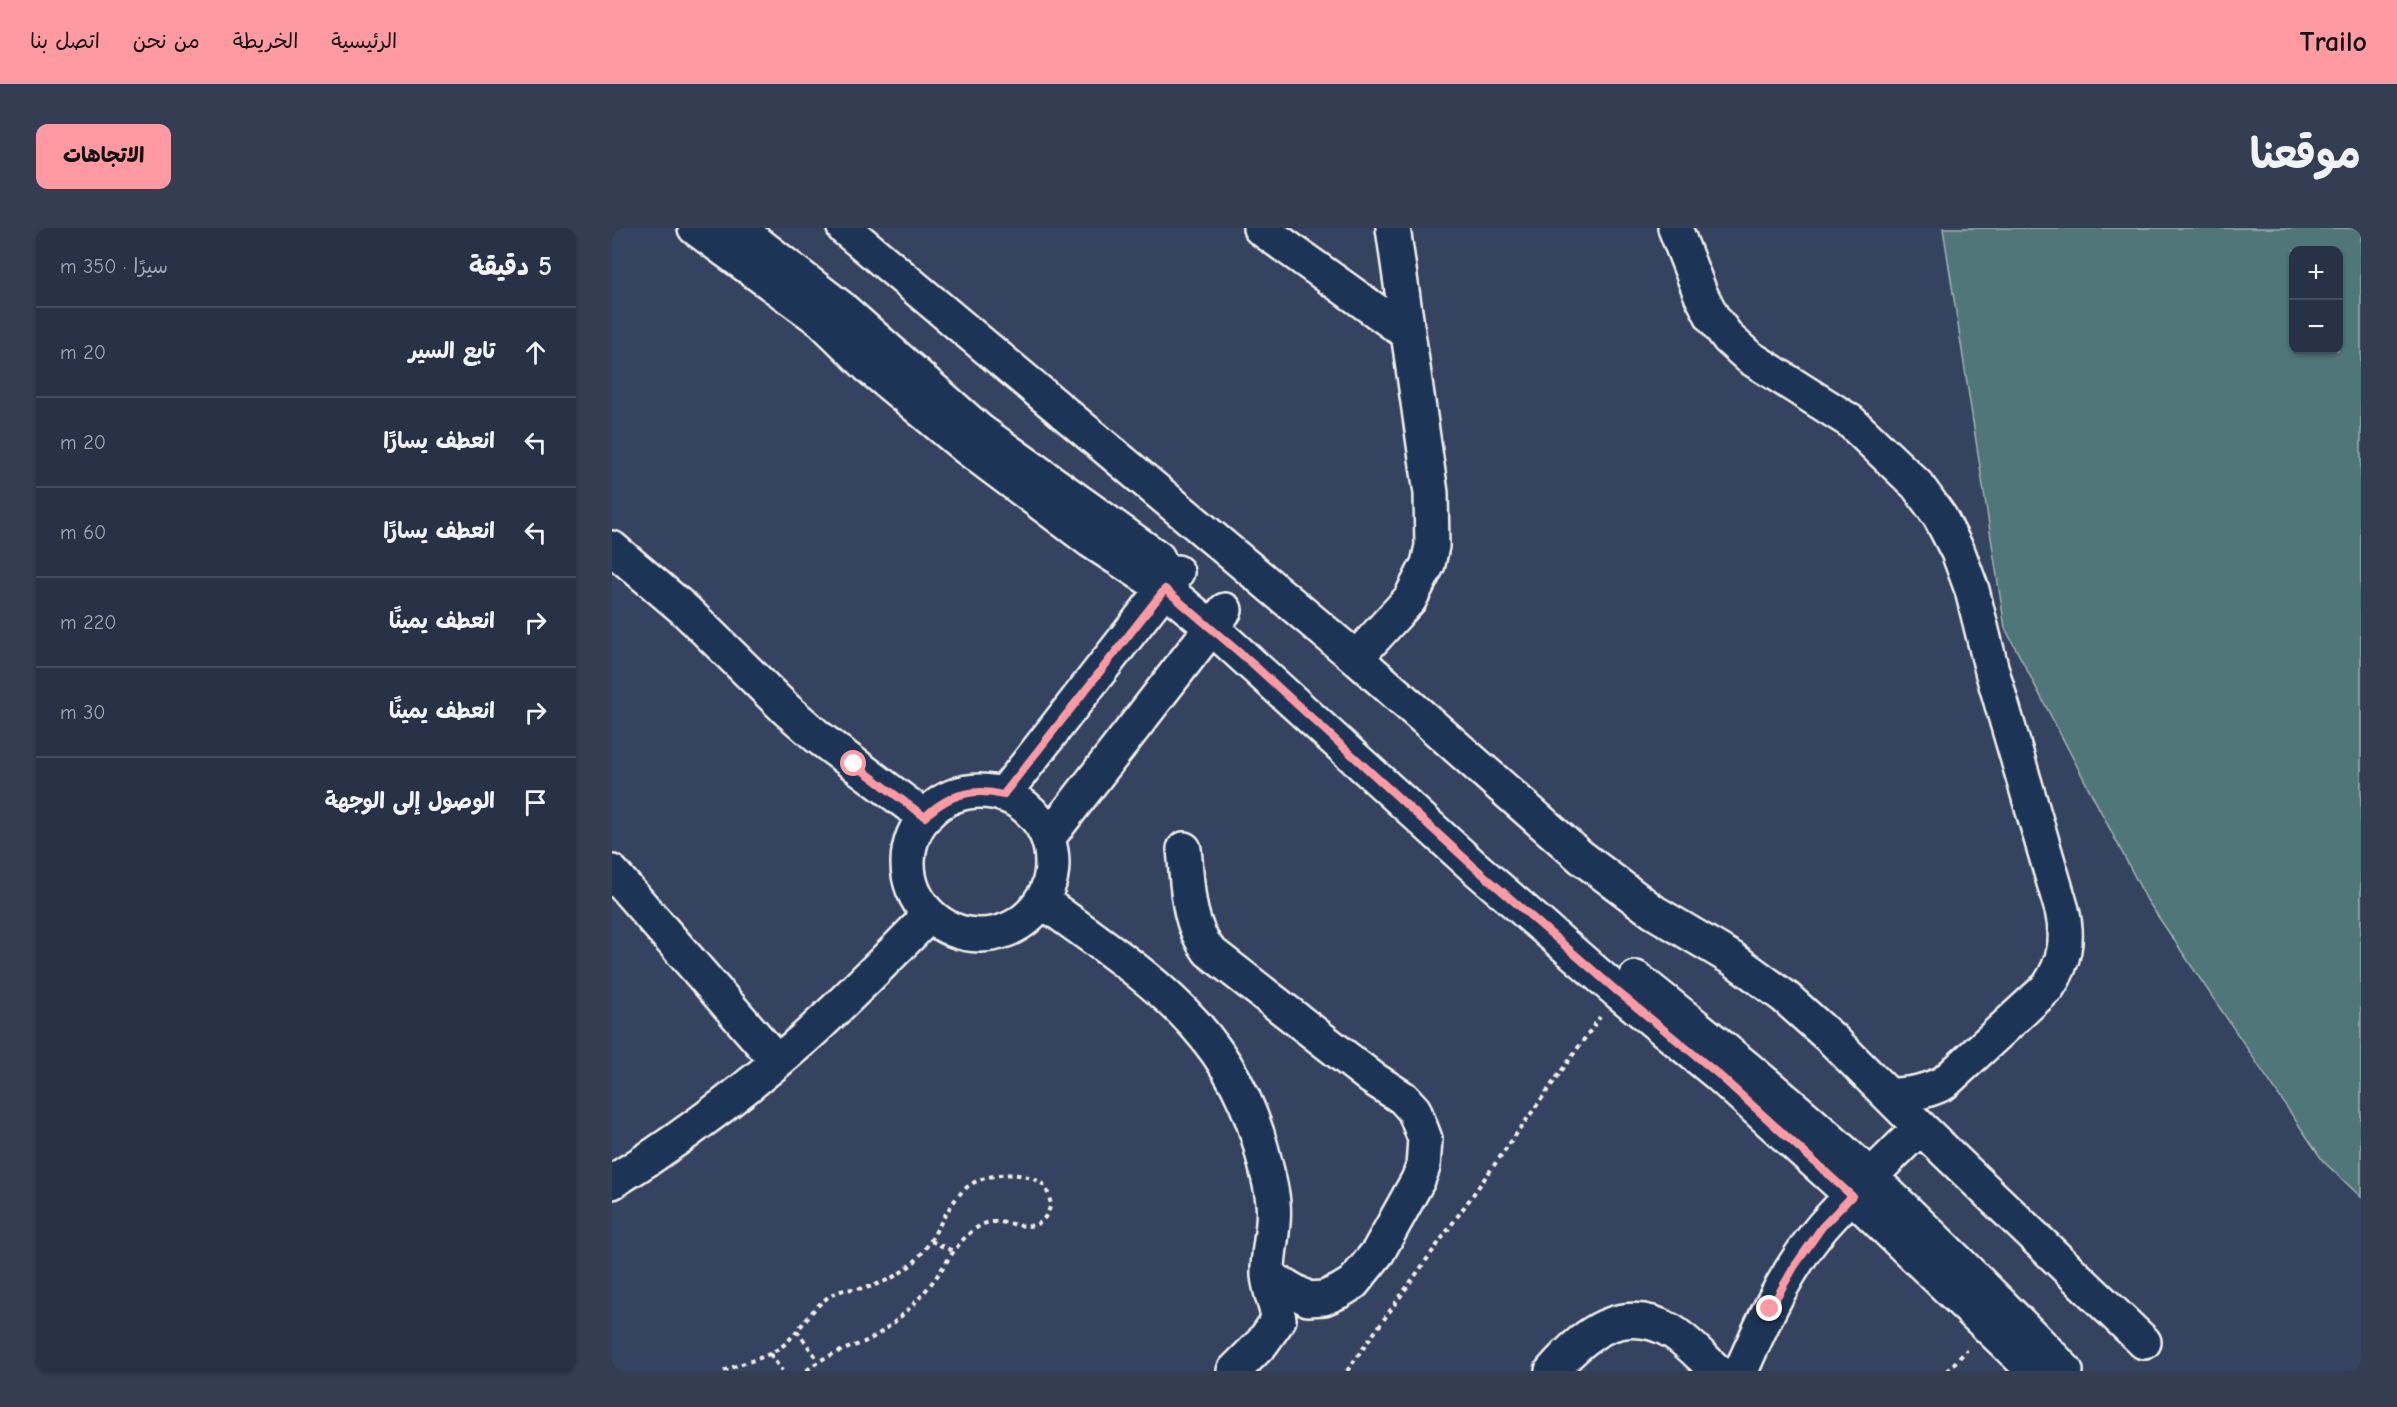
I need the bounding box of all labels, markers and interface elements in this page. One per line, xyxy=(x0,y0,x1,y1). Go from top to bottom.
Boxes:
text: Trailo xyxy=(2300,26,2367,58)
text: اتصل بنا xyxy=(30,29,100,53)
text: من نحن xyxy=(133,29,200,53)
text: الخريطة xyxy=(233,29,298,53)
text: الرئيسية xyxy=(331,29,397,53)
button: الاتجاهات xyxy=(36,124,171,189)
text: موقعنا xyxy=(2250,130,2361,179)
map controls xyxy=(2289,246,2343,354)
button: + xyxy=(2289,246,2343,300)
text: 5 دقيقة xyxy=(469,252,552,282)
text: سيرًا · 350 m xyxy=(60,255,168,278)
button: − xyxy=(2289,300,2343,354)
icon: ahead xyxy=(519,336,552,369)
text: تابع السير xyxy=(409,338,495,364)
text: 20 m xyxy=(60,341,106,364)
icon: left xyxy=(519,426,552,459)
text: انعطف يسارًا xyxy=(383,428,495,454)
text: 20 m xyxy=(60,431,106,454)
icon: left xyxy=(519,516,552,549)
text: انعطف يسارًا xyxy=(383,518,495,544)
text: 60 m xyxy=(60,521,106,544)
icon: right xyxy=(519,606,552,639)
text: انعطف يمينًا xyxy=(389,608,495,634)
text: 220 m xyxy=(60,611,116,634)
icon: right xyxy=(519,696,552,729)
text: انعطف يمينًا xyxy=(389,698,495,724)
text: 30 m xyxy=(60,701,106,724)
route start xyxy=(840,750,866,776)
icon: arrive xyxy=(519,786,552,819)
text: الوصول إلى الوجهة xyxy=(325,788,495,814)
route end xyxy=(1756,1295,1782,1321)

